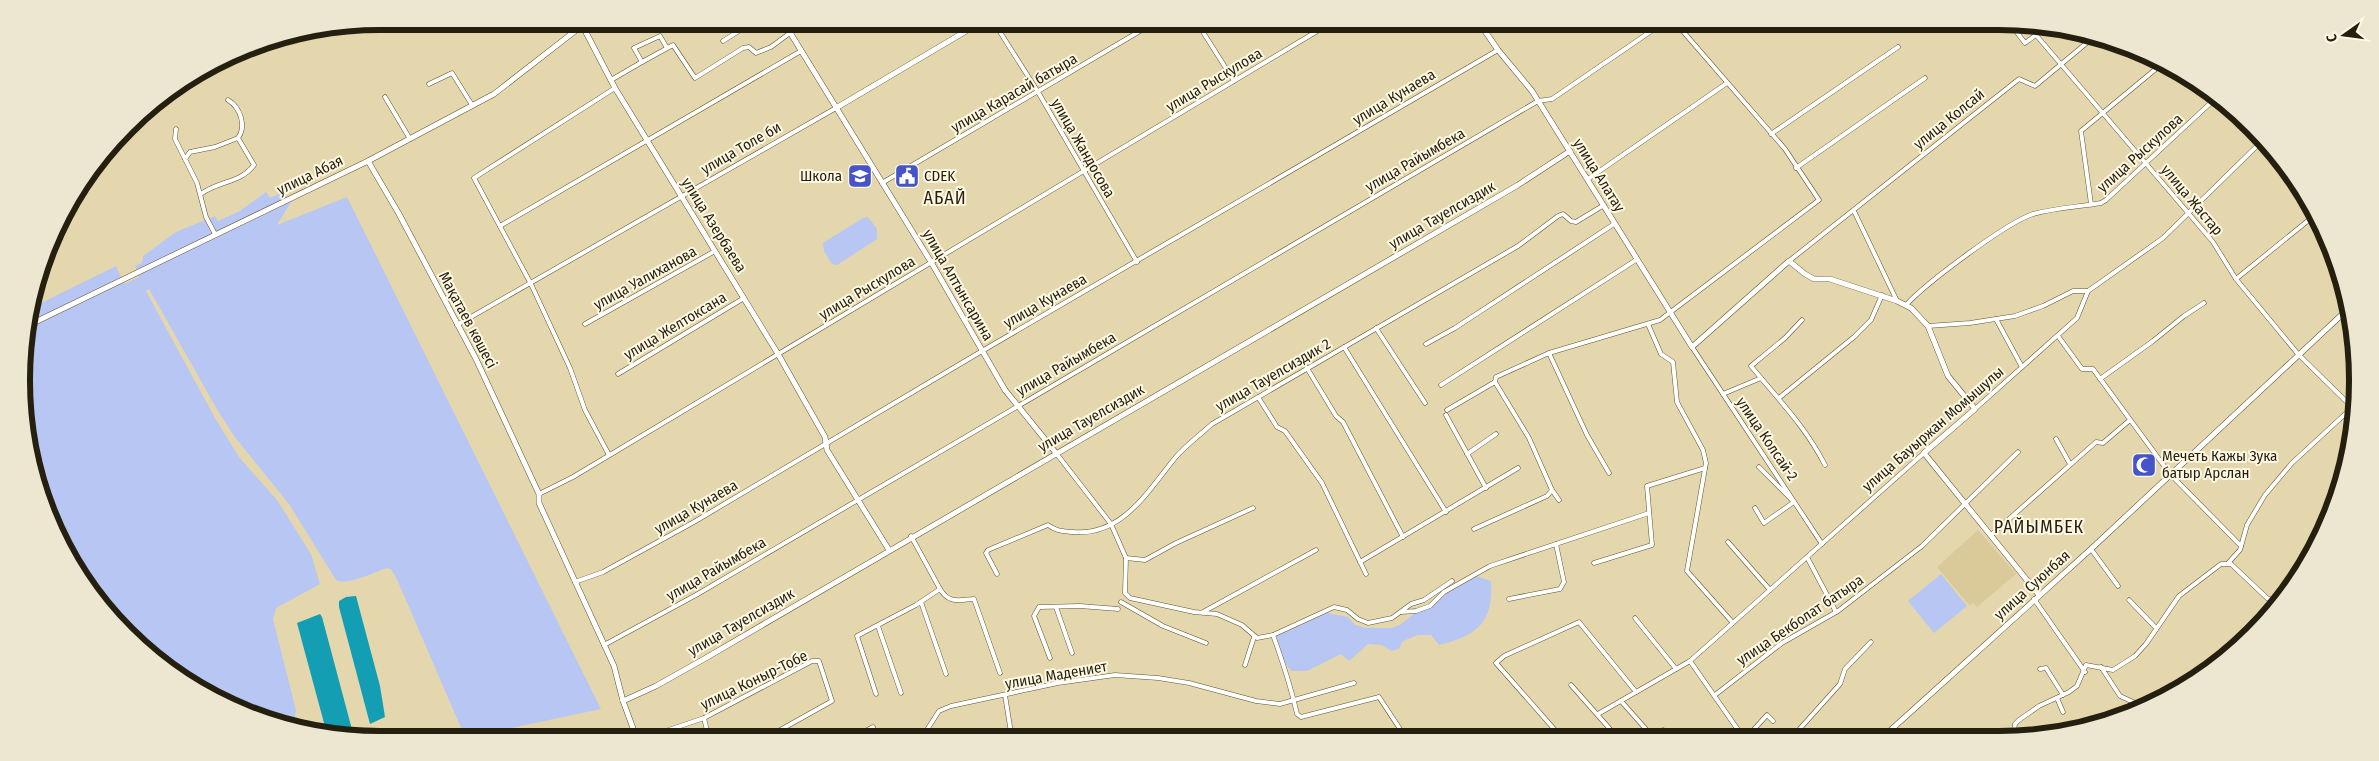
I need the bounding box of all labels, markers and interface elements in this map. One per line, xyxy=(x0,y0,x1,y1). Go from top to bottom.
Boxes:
north arrow xyxy=(2319,10,2369,60)
text: С xyxy=(2323,32,2341,44)
street label: улица Рыскулова xyxy=(1163,44,1265,116)
street label: улица Карасай батыра xyxy=(948,50,1080,136)
street label: улица Кунаева xyxy=(1349,65,1439,129)
street label: улица Колсай xyxy=(1910,85,1988,153)
street label: улица Жандосова xyxy=(1047,95,1119,201)
street label: улица Рыскулова xyxy=(2093,110,2187,196)
street label: улица Толе би xyxy=(698,118,784,178)
street label: улица Райымбека xyxy=(1362,124,1468,196)
street label: улица Алатау xyxy=(1569,135,1629,215)
street label: улица Абая xyxy=(274,151,346,199)
street label: улица Жастар xyxy=(2157,161,2227,239)
school or university icon: Школа xyxy=(847,163,873,189)
public building icon: CDEK xyxy=(894,163,920,189)
place label: Школа xyxy=(800,167,842,185)
place label: CDEK xyxy=(924,167,955,185)
street label: улица Азербаева xyxy=(678,174,750,276)
street label: улица Тауелсиздик xyxy=(1386,177,1498,253)
district label: АБАЙ xyxy=(923,187,967,209)
street label: улица Алтынсарина xyxy=(919,226,997,344)
street label: улица Уалиханова xyxy=(590,242,700,314)
street label: улица Рыскулова xyxy=(816,252,918,324)
street label: Мақатаев көшесі xyxy=(435,269,501,371)
street label: улица Кунаева xyxy=(1000,270,1090,332)
street label: улица Желтоксана xyxy=(620,288,730,364)
street label: улица Райымбека xyxy=(1013,328,1119,400)
street label: улица Тауелсиздик 2 xyxy=(1212,335,1334,415)
street label: улица Бауыржан Момышулы xyxy=(1859,363,2007,495)
street label: улица Тауелсиздик xyxy=(1035,380,1147,456)
street label: улица Колсай-2 xyxy=(1732,394,1802,485)
place label: Мечеть Кажы Зука батыр Арслан xyxy=(2162,447,2277,482)
mosque icon: Мечеть Кажы Зука батыр Арслан xyxy=(2131,452,2157,478)
street label: улица Кунаева xyxy=(651,476,741,538)
district label: РАЙЫМБЕК xyxy=(1994,516,2084,538)
street label: улица Райымбека xyxy=(663,533,769,605)
street label: улица Суюнбая xyxy=(1990,546,2074,624)
street label: улица Бекболат батыра xyxy=(1733,571,1867,669)
street label: улица Тауелсиздик xyxy=(685,584,797,660)
street label: улица Коныр-Тобе xyxy=(698,646,810,714)
street label: улица Мадениет xyxy=(1004,657,1109,693)

